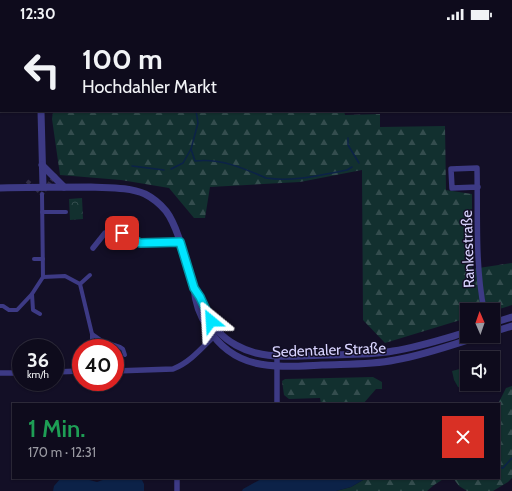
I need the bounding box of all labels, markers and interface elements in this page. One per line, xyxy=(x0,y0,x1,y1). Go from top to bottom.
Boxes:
text: 12:30 xyxy=(20,5,55,23)
text: 100 m xyxy=(82,42,163,76)
icon: left xyxy=(16,44,68,96)
text: Hochdahler Markt xyxy=(82,76,217,98)
street label: Rankestraße xyxy=(458,209,478,288)
pin xyxy=(105,216,139,250)
icon: arrive xyxy=(111,222,133,244)
position arrow xyxy=(190,300,232,342)
north arrow xyxy=(460,303,500,343)
map controls xyxy=(460,303,500,391)
speed limit sign: 40 xyxy=(72,339,124,391)
street label: Sedentaler Straße xyxy=(272,339,387,361)
text: 36 xyxy=(27,348,49,372)
button: sound xyxy=(460,351,500,391)
text: km/h xyxy=(27,368,49,381)
text: 1 Min. xyxy=(28,414,86,443)
button: close xyxy=(442,416,484,458)
text: 170 m · 12:31 xyxy=(28,444,96,460)

